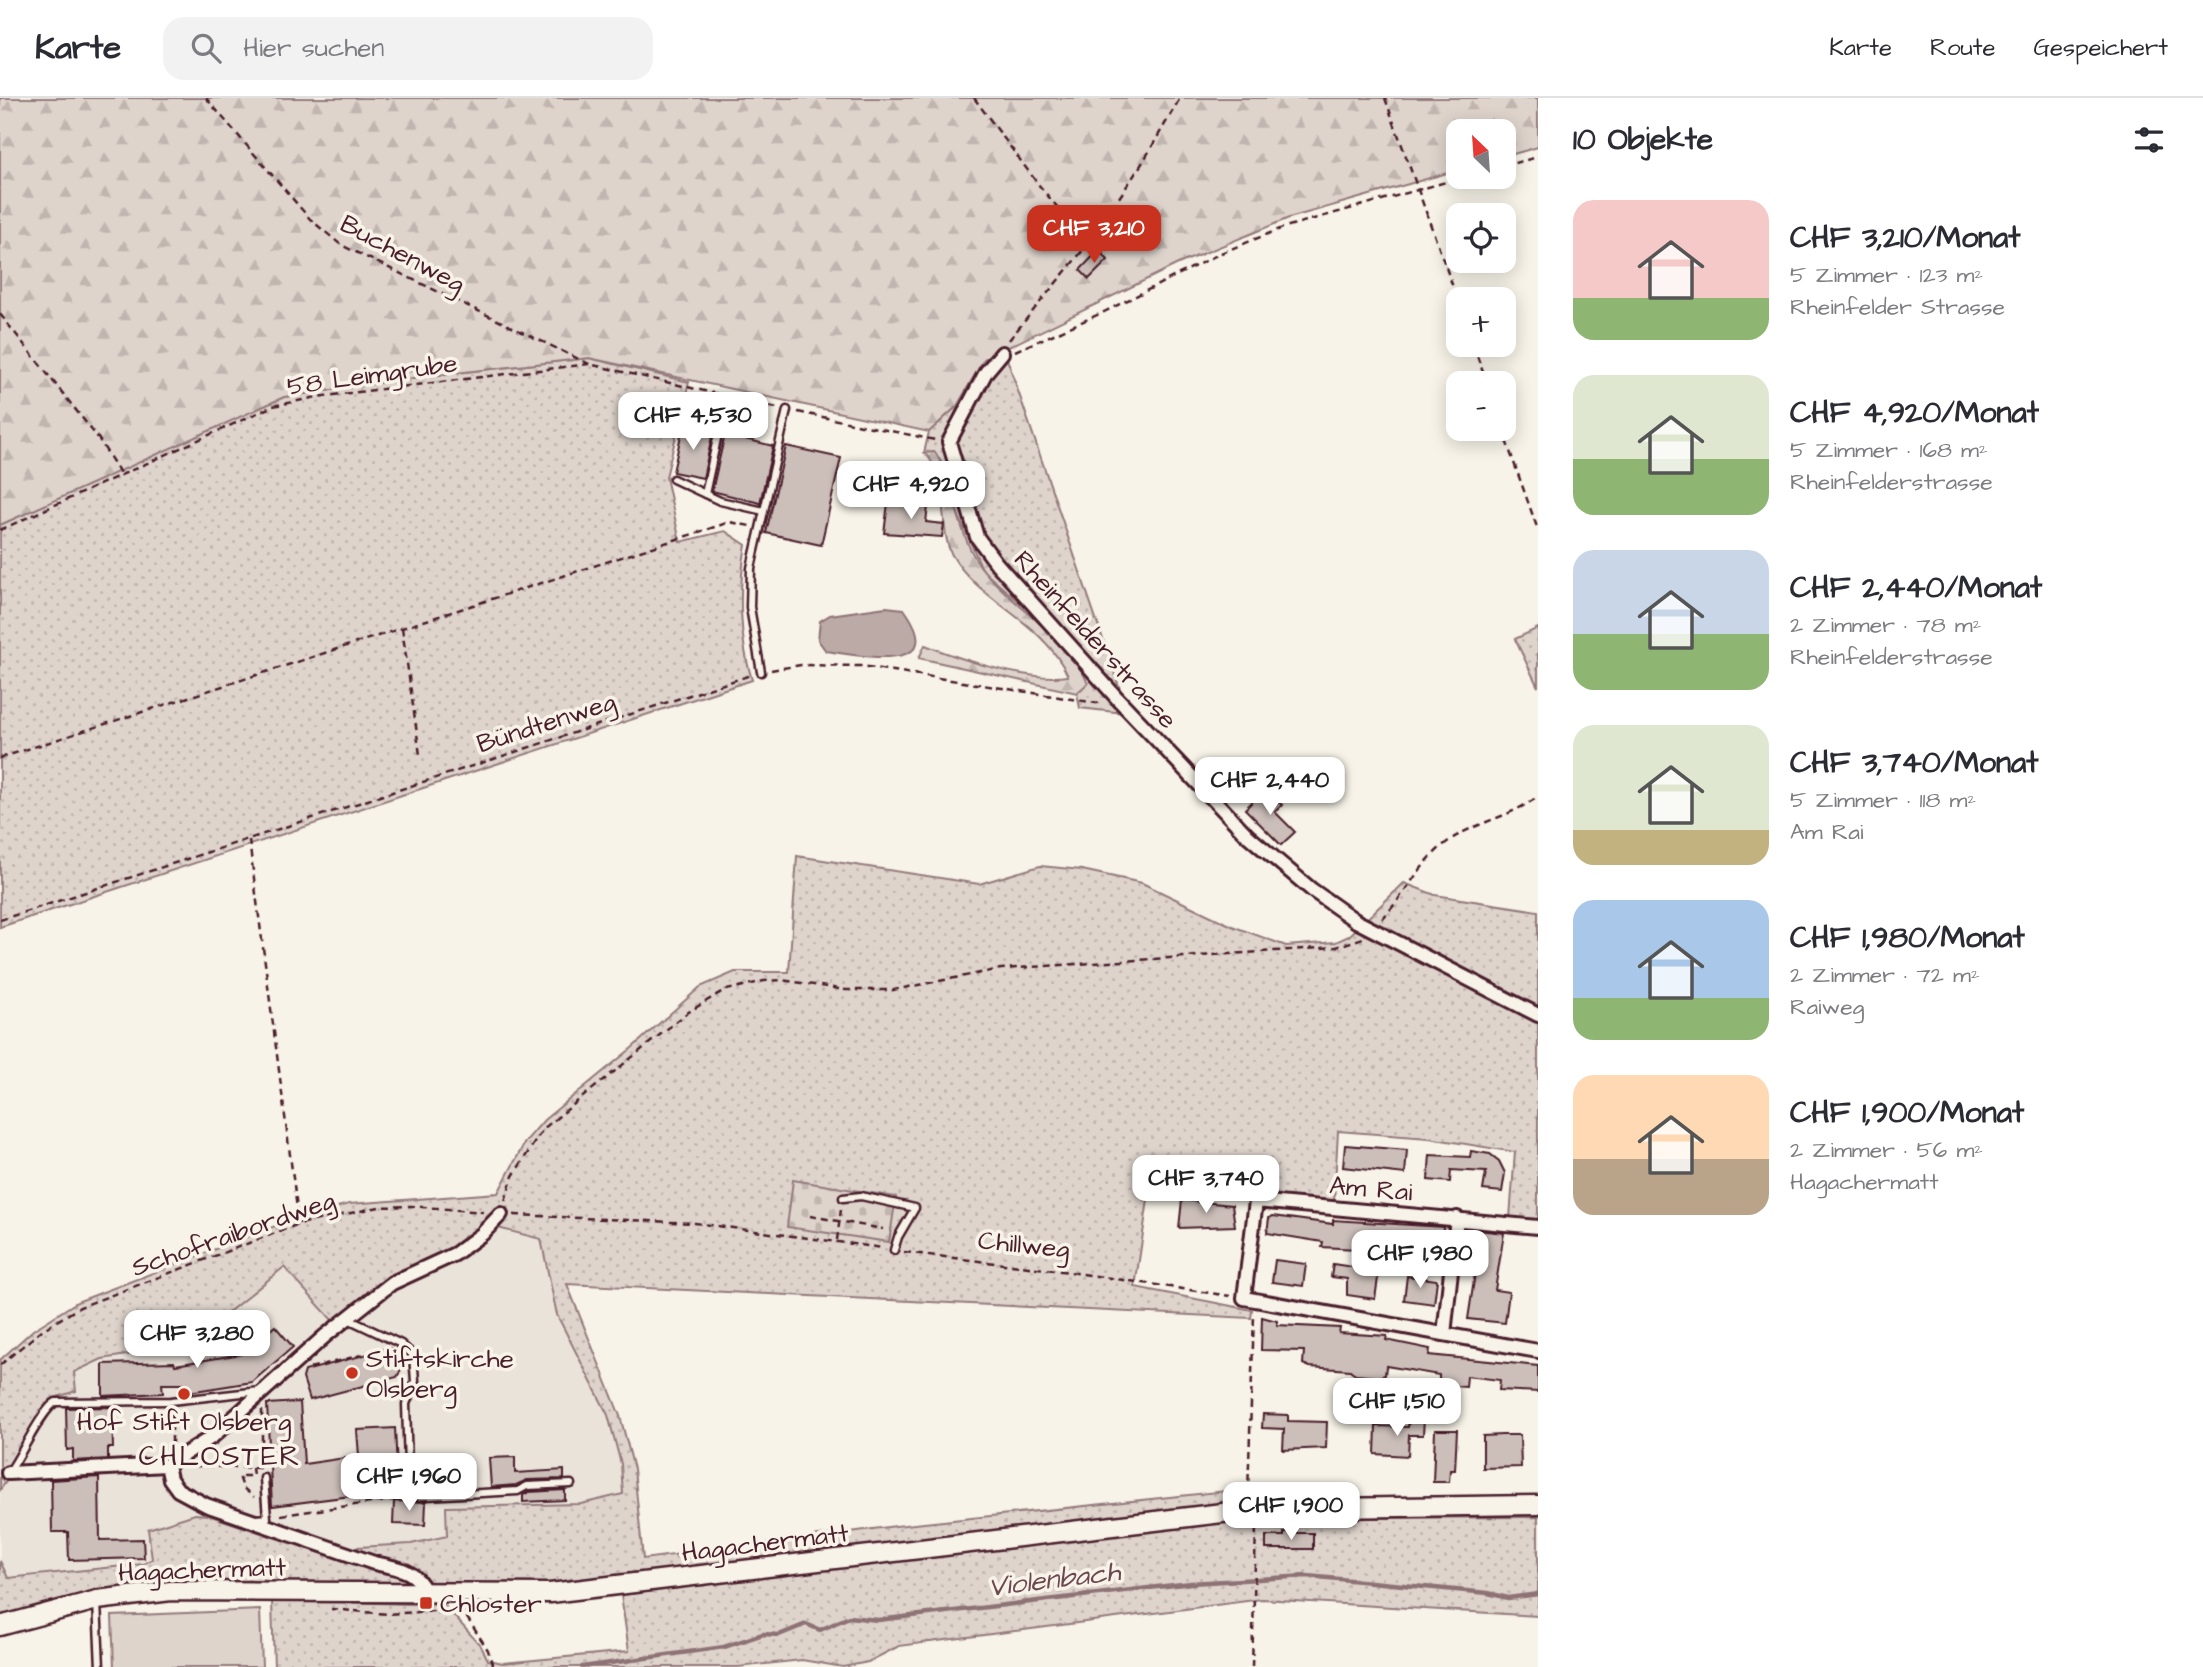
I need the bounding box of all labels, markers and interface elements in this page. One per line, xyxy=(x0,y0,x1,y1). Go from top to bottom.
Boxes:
search box xyxy=(163,17,653,80)
text: Karte xyxy=(35,25,121,71)
icon: search xyxy=(187,29,225,67)
text: Hier suchen xyxy=(243,30,384,66)
text: Karte xyxy=(1829,31,1892,65)
text: Route xyxy=(1930,31,1995,65)
text: Gespeichert xyxy=(2033,31,2168,65)
north arrow xyxy=(1446,119,1516,189)
map controls xyxy=(1446,119,1516,441)
text: 10 Objekte xyxy=(1573,119,1713,161)
icon: filters xyxy=(2130,121,2168,159)
button: locate xyxy=(1446,203,1516,273)
street label: Buchenweg xyxy=(333,206,471,304)
pin: CHF 3,210 xyxy=(1014,206,1174,265)
text: CHF 3,210 xyxy=(1043,212,1145,244)
text: CHF 3,210/Monat xyxy=(1790,217,2020,259)
icon: home xyxy=(1629,228,1713,312)
text: 5 Zimmer · 123 m² xyxy=(1790,259,1983,291)
button: + xyxy=(1446,287,1516,357)
text: Rheinfelder Strasse xyxy=(1790,291,2005,323)
street label: 58 Leimgrube xyxy=(285,345,460,407)
button: − xyxy=(1446,371,1516,441)
pin: CHF 4,530 xyxy=(613,392,773,452)
text: CHF 4,920/Monat xyxy=(1790,392,2039,434)
text: CHF 4,530 xyxy=(634,399,752,431)
icon: home xyxy=(1629,403,1713,487)
text: 5 Zimmer · 168 m² xyxy=(1790,434,1988,466)
pin: CHF 4,920 xyxy=(831,462,991,521)
text: Rheinfelderstrasse xyxy=(1790,466,1993,498)
text: CHF 4,920 xyxy=(853,468,969,500)
street label: Rheinfelderstrasse xyxy=(1005,543,1185,737)
text: CHF 2,440/Monat xyxy=(1790,567,2042,609)
icon: home xyxy=(1629,578,1713,662)
text: 2 Zimmer · 78 m² xyxy=(1790,609,1981,641)
text: Rheinfelderstrasse xyxy=(1790,641,1993,673)
street label: Bündtenweg xyxy=(472,684,621,764)
text: CHF 3,740/Monat xyxy=(1790,742,2038,784)
icon: home xyxy=(1629,753,1713,837)
pin: CHF 2,440 xyxy=(1190,758,1350,817)
text: CHF 2,440 xyxy=(1211,764,1329,796)
text: 5 Zimmer · 118 m² xyxy=(1790,784,1976,816)
text: Am Rai xyxy=(1790,816,1863,848)
text: CHF 1,980/Monat xyxy=(1790,917,2025,959)
icon: home xyxy=(1629,928,1713,1012)
text: 2 Zimmer · 72 m² xyxy=(1790,959,1980,991)
text: Raiweg xyxy=(1790,991,1864,1023)
text: CHF 1,900/Monat xyxy=(1790,1092,2024,1134)
icon: home xyxy=(1629,1103,1713,1187)
text: 2 Zimmer · 56 m² xyxy=(1790,1134,1983,1166)
pin: CHF 3,740 xyxy=(1126,1156,1286,1215)
text: CHF 3,740 xyxy=(1148,1162,1264,1194)
text: Hagachermatt xyxy=(1790,1166,1938,1198)
street label: Am Rai xyxy=(1328,1167,1414,1211)
street label: Schofraibordweg xyxy=(127,1182,341,1288)
street label: Chillweg xyxy=(976,1222,1071,1270)
pin: CHF 1,980 xyxy=(1340,1230,1500,1290)
text: CHF 1,980 xyxy=(1368,1237,1472,1269)
pin: CHF 3,280 xyxy=(117,1310,277,1370)
text: CHF 3,280 xyxy=(140,1317,254,1349)
place label: Stiftskirche Olsberg xyxy=(366,1341,514,1409)
marker: Stiftskirche Olsberg xyxy=(344,1365,360,1381)
pin: CHF 1,510 xyxy=(1317,1378,1477,1438)
text: CHF 1,510 xyxy=(1349,1385,1445,1417)
marker: Hof Stift Olsberg xyxy=(176,1386,192,1402)
place label: Hof Stift Olsberg xyxy=(77,1404,291,1442)
district label: CHLOSTER xyxy=(139,1437,301,1476)
pin: CHF 1,960 xyxy=(329,1454,489,1513)
text: CHF 1,960 xyxy=(357,1460,461,1492)
pin: CHF 1,900 xyxy=(1211,1482,1371,1542)
text: CHF 1,900 xyxy=(1239,1489,1343,1521)
street label: Hagachermatt xyxy=(680,1515,851,1573)
street label: Hagachermatt xyxy=(118,1549,287,1593)
water label: Violenbach xyxy=(986,1552,1124,1607)
place label: Chloster xyxy=(440,1586,542,1622)
marker: Chloster xyxy=(418,1595,434,1611)

